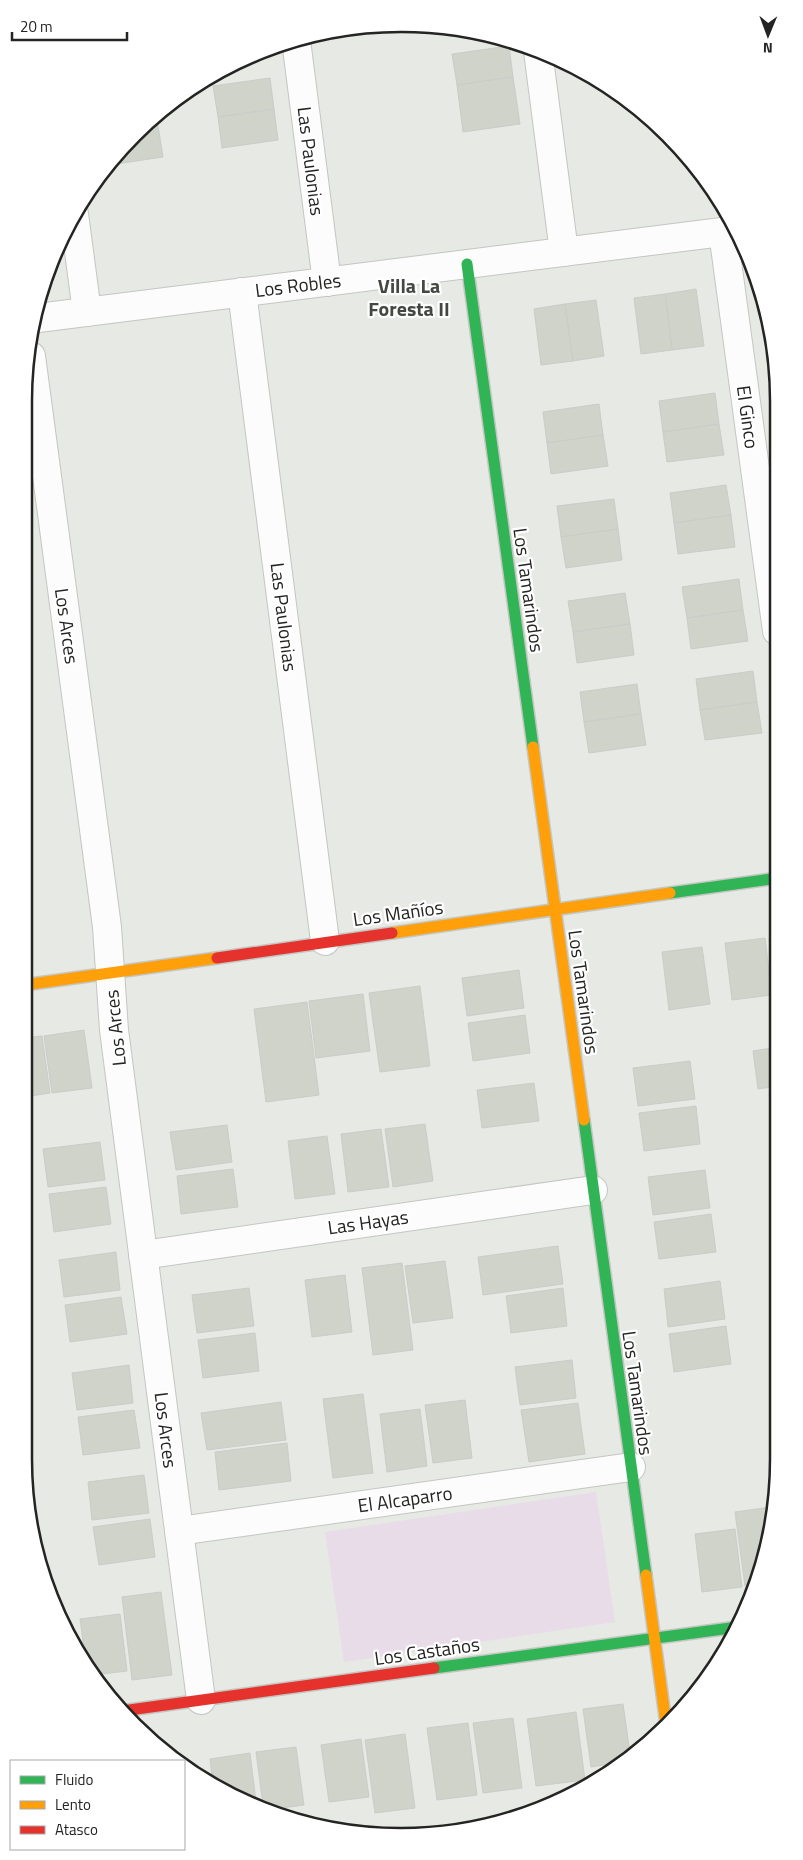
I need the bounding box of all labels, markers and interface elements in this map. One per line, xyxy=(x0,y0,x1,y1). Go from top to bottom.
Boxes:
scale bar xyxy=(12,10,128,42)
north arrow xyxy=(743,10,793,60)
text: 20 m xyxy=(20,15,53,38)
text: N xyxy=(763,38,773,59)
street label: Las Paulonias xyxy=(290,105,333,217)
street label: Los Robles xyxy=(253,265,343,304)
district label: Villa La Foresta II xyxy=(368,270,450,324)
street label: El Ginco xyxy=(730,384,767,450)
street label: Los Tamarindos xyxy=(506,526,553,654)
street label: Las Paulonias xyxy=(263,561,306,673)
street label: Los Arces xyxy=(48,586,87,666)
street label: Los Mañíos xyxy=(351,892,445,933)
street label: Los Tamarindos xyxy=(561,928,608,1056)
street label: Los Arces xyxy=(96,988,133,1068)
street label: Las Hayas xyxy=(326,1201,410,1242)
street label: Los Tamarindos xyxy=(615,1329,662,1457)
street label: Los Arces xyxy=(147,1390,186,1470)
street label: El Alcaparro xyxy=(356,1478,454,1519)
street label: Los Castaños xyxy=(372,1629,482,1672)
legend xyxy=(10,1760,185,1850)
text: Fluido xyxy=(55,1768,94,1791)
text: Lento xyxy=(55,1793,91,1816)
text: Atasco xyxy=(55,1818,98,1841)

